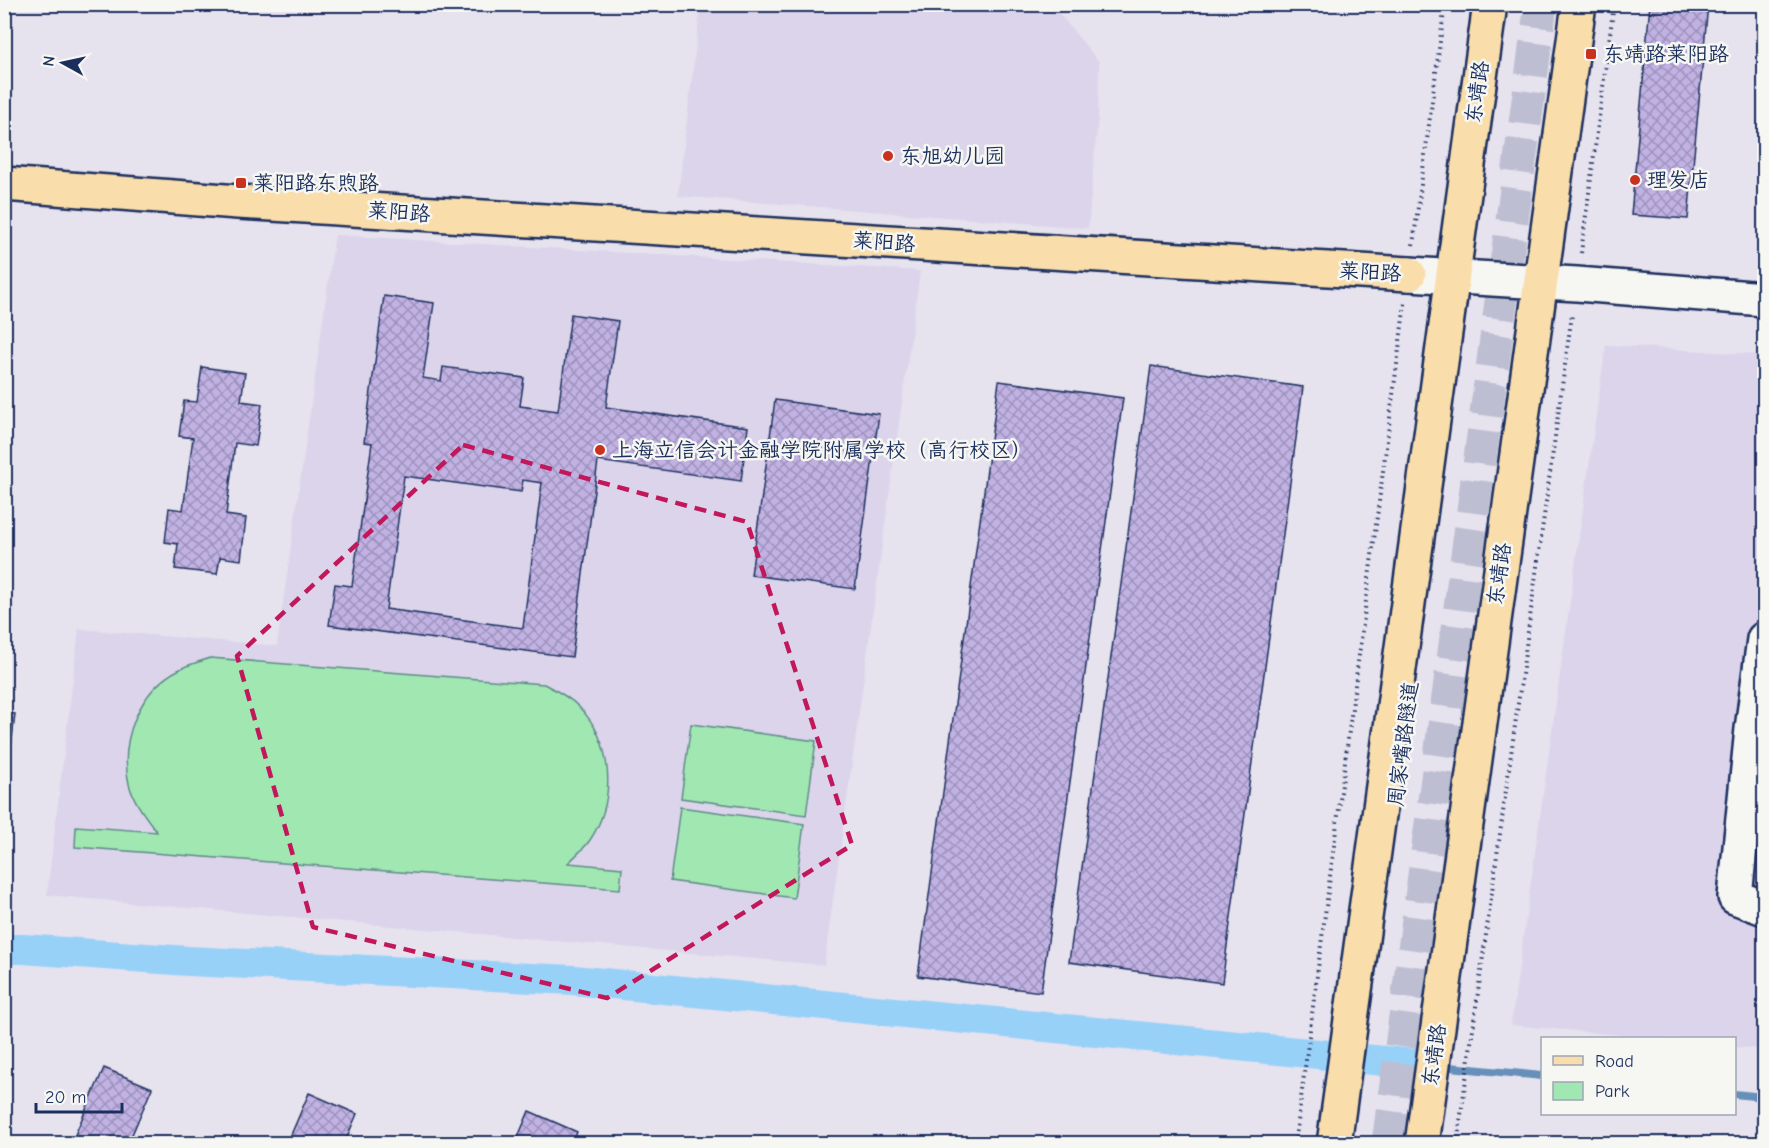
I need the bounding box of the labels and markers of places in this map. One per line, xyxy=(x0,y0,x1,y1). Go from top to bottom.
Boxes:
place label: 东靖路莱阳路 xyxy=(1603,42,1729,66)
marker: 东靖路莱阳路 xyxy=(1584,47,1598,61)
place label: 东旭幼儿园 xyxy=(900,144,1005,168)
marker: 东旭幼儿园 xyxy=(881,149,895,163)
place label: 理发店 xyxy=(1647,168,1710,192)
place label: 莱阳路东煦路 xyxy=(253,171,379,195)
marker: 理发店 xyxy=(1628,173,1642,187)
marker: 莱阳路东煦路 xyxy=(234,176,248,190)
place label: 上海立信会计金融学院附属学校（高行校区） xyxy=(612,438,1032,462)
marker: 上海立信会计金融学院附属学校（高行校区） xyxy=(593,443,607,457)

